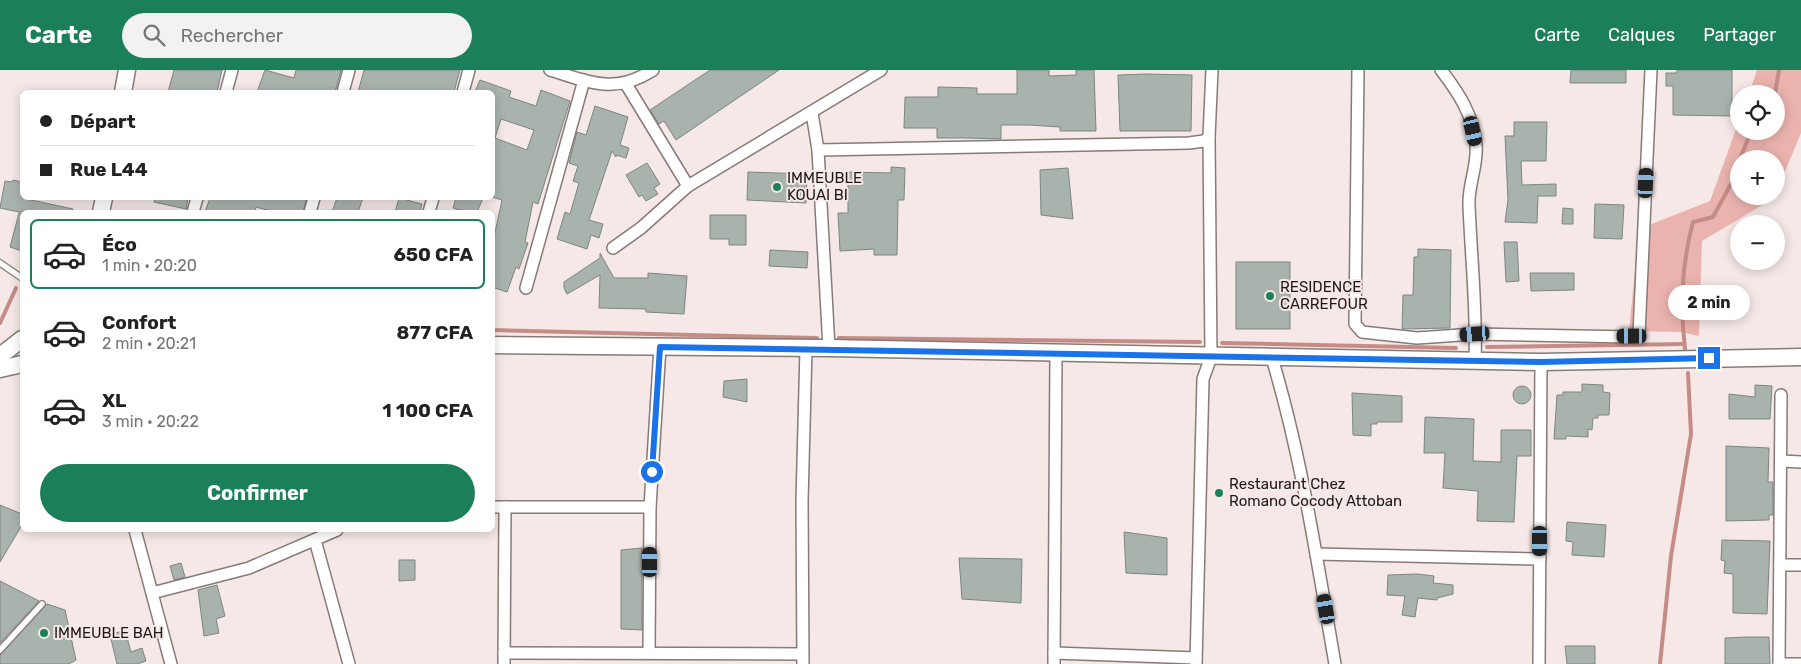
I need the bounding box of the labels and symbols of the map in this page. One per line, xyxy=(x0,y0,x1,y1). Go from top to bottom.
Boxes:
car xyxy=(1462,115,1483,147)
car xyxy=(1637,168,1654,198)
place label: IMMEUBLE KOUAI BI xyxy=(787,169,862,204)
marker: IMMEUBLE KOUAI BI xyxy=(771,181,783,193)
place label: RESIDENCE CARREFOUR xyxy=(1280,278,1368,313)
callout: 2 min xyxy=(1668,286,1750,320)
marker: RESIDENCE CARREFOUR xyxy=(1264,290,1276,302)
car xyxy=(1459,325,1490,343)
car xyxy=(1617,329,1647,344)
route end xyxy=(1698,347,1720,369)
route start xyxy=(641,461,663,483)
place label: Restaurant Chez Romano Cocody Attoban xyxy=(1229,475,1402,510)
marker: Restaurant Chez Romano Cocody Attoban xyxy=(1213,487,1225,499)
car xyxy=(1532,526,1547,556)
car xyxy=(642,547,657,577)
car xyxy=(1316,593,1335,625)
place label: IMMEUBLE BAH xyxy=(54,624,163,642)
marker: IMMEUBLE BAH xyxy=(38,627,50,639)

